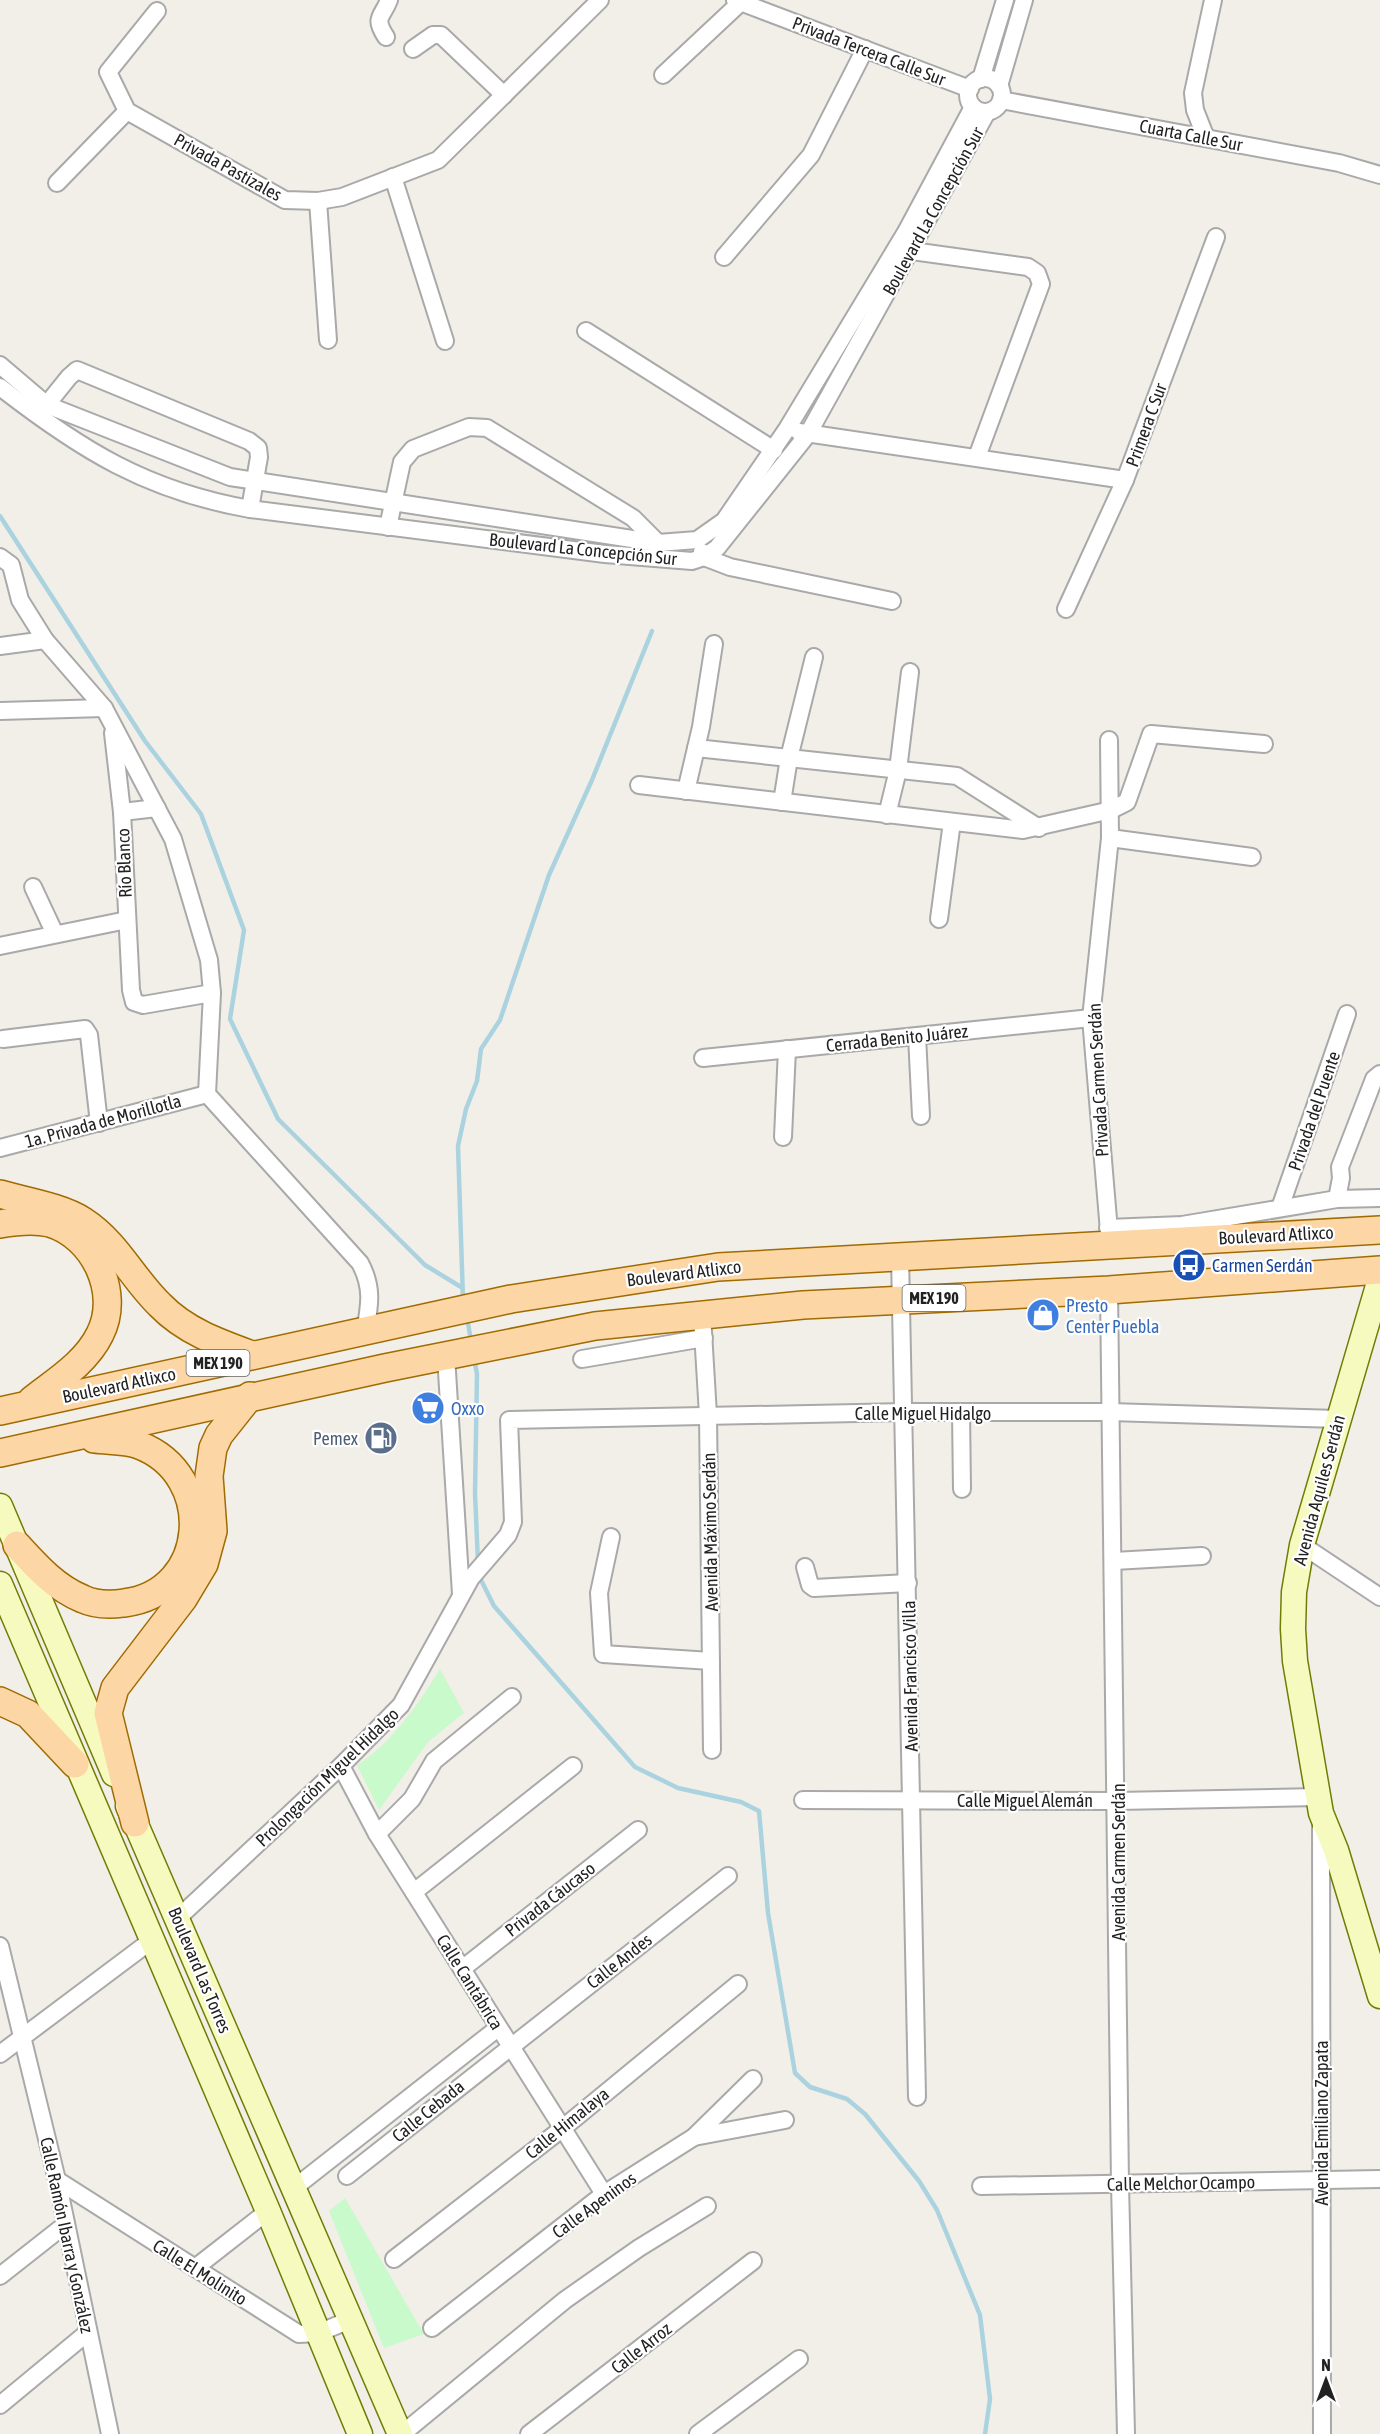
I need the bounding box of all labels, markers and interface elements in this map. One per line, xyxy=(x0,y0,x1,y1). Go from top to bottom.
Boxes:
street label: Privada Tercera Calle Sur xyxy=(790,12,949,90)
street label: Cuarta Calle Sur xyxy=(1138,115,1245,155)
street label: Boulevard La Concepción Sur xyxy=(878,123,988,299)
street label: Privada Pastizales xyxy=(171,129,285,205)
street label: Primera C Sur xyxy=(1121,380,1171,470)
street label: Boulevard La Concepción Sur xyxy=(488,529,679,569)
street label: Río Blanco xyxy=(112,828,136,898)
street label: Privada Carmen Serdán xyxy=(1083,1003,1113,1157)
street label: Cerrada Benito Juárez xyxy=(825,1020,970,1056)
street label: Privada del Puente xyxy=(1284,1049,1344,1173)
street label: 1a. Privada de Morillotla xyxy=(23,1090,183,1152)
street label: Boulevard Atlixco xyxy=(1218,1221,1334,1249)
bus stop icon: Carmen Serdán xyxy=(1171,1247,1207,1283)
place label: Carmen Serdán xyxy=(1212,1255,1313,1276)
street label: Boulevard Atlixco xyxy=(625,1256,743,1290)
road number: MEX 190 xyxy=(902,1285,966,1311)
place label: Presto Center Puebla xyxy=(1066,1295,1159,1337)
shop icon: Presto Center Puebla xyxy=(1025,1297,1061,1333)
road number: MEX 190 xyxy=(186,1350,250,1376)
street label: Boulevard Atlixco xyxy=(60,1363,178,1407)
supermarket icon: Oxxo xyxy=(410,1390,446,1426)
place label: Oxxo xyxy=(451,1398,484,1419)
street label: Calle Miguel Hidalgo xyxy=(855,1403,991,1424)
street label: Avenida Aquiles Serdán xyxy=(1289,1412,1349,1568)
fuel station icon: Pemex xyxy=(363,1420,399,1456)
place label: Pemex xyxy=(313,1428,358,1449)
street label: Avenida Máximo Serdán xyxy=(698,1452,722,1612)
street label: Avenida Francisco Villa xyxy=(898,1600,922,1752)
street label: Prolongación Miguel Hidalgo xyxy=(251,1703,403,1851)
street label: Avenida Carmen Serdán xyxy=(1108,1783,1129,1941)
street label: Calle Miguel Alemán xyxy=(957,1790,1093,1811)
street label: Privada Cáucaso xyxy=(501,1857,599,1941)
street label: Boulevard Las Torres xyxy=(164,1904,236,2036)
street label: Calle Andes xyxy=(582,1929,656,1993)
street label: Calle Cantábrica xyxy=(432,1931,508,2033)
street label: Avenida Emiliano Zapata xyxy=(1311,2040,1332,2206)
street label: Calle Cebada xyxy=(388,2076,468,2146)
street label: Calle Himalaya xyxy=(521,2083,613,2163)
street label: Calle Ramón Ibarra y González xyxy=(36,2135,98,2335)
street label: Calle Apeninos xyxy=(548,2168,640,2242)
street label: Calle Melchor Ocampo xyxy=(1107,2171,1255,2195)
street label: Calle El Molinito xyxy=(149,2235,251,2309)
street label: Calle Arroz xyxy=(607,2318,676,2378)
north arrow xyxy=(1296,2350,1356,2410)
text: N xyxy=(1321,2356,1331,2374)

